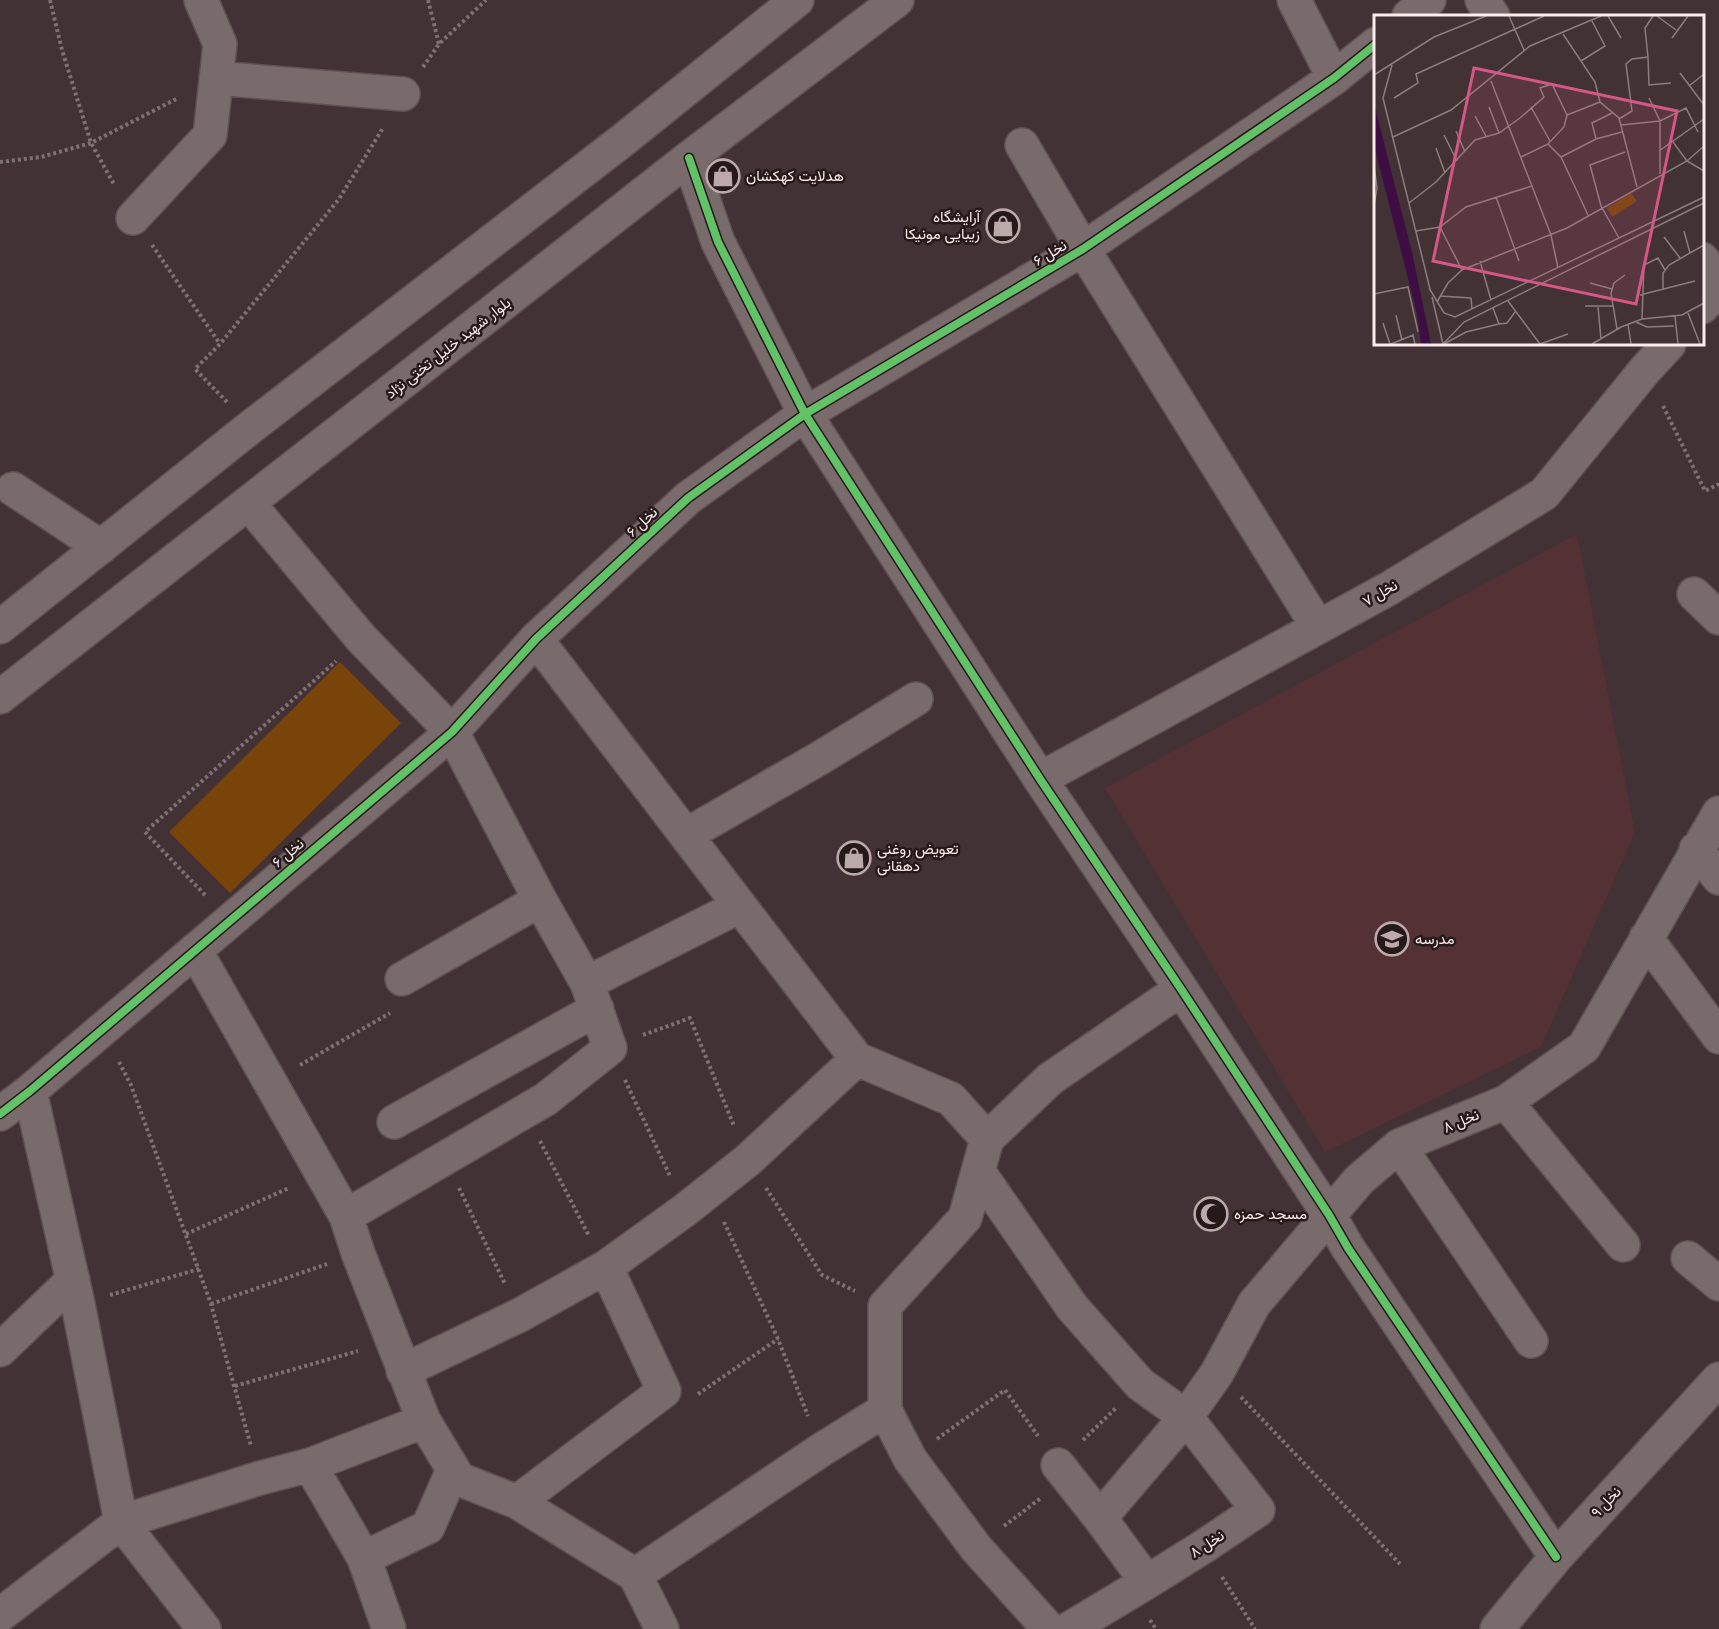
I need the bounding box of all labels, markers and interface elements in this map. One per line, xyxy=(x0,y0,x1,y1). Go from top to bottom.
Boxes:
inset map xyxy=(1374,15,1704,345)
shop icon: هدلایت کهکشان xyxy=(705,158,741,194)
place label: هدلایت کهکشان xyxy=(746,166,844,185)
place label: آرایشگاه زیبایی مونیکا xyxy=(905,207,982,244)
shop icon: آرایشگاه زیبایی مونیکا xyxy=(985,208,1021,244)
street label: نخل ۶ xyxy=(1030,235,1070,270)
street label: بلوار شهید خلیل تختی نژاد xyxy=(381,293,515,403)
street label: نخل ۶ xyxy=(622,502,661,541)
street label: نخل ۷ xyxy=(1359,575,1401,610)
street label: نخل ۶ xyxy=(268,834,307,871)
place label: تعویض روغنی دهقانی xyxy=(877,839,959,876)
shop icon: تعویض روغنی دهقانی xyxy=(836,840,872,876)
school or university icon: مدرسه xyxy=(1374,921,1410,957)
place label: مدرسه xyxy=(1415,929,1455,948)
street label: نخل ۸ xyxy=(1440,1105,1482,1137)
mosque icon: مسجد حمزه xyxy=(1193,1196,1229,1232)
place label: مسجد حمزه xyxy=(1234,1204,1307,1223)
street label: نخل ۹ xyxy=(1587,1482,1625,1521)
street label: نخل ۸ xyxy=(1186,1525,1228,1562)

